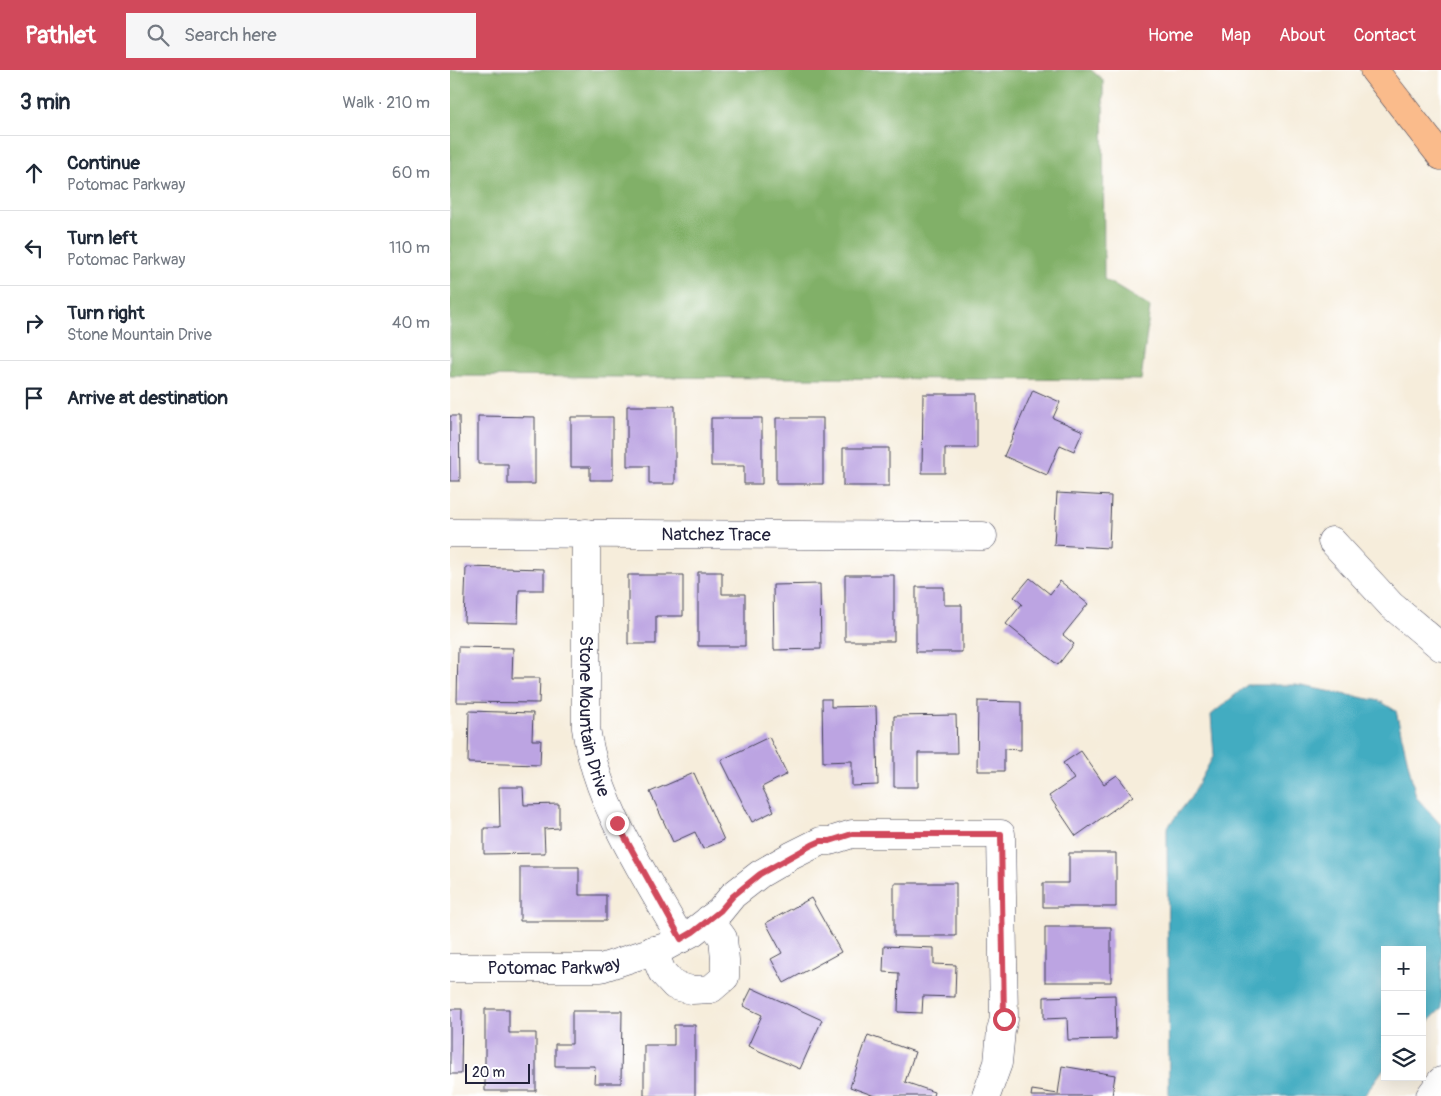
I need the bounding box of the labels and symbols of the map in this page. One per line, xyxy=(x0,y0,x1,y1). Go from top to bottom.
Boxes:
street label: Natchez Trace xyxy=(661,523,771,546)
street label: Stone Mountain Drive xyxy=(574,635,615,800)
route end xyxy=(606,812,629,835)
street label: Potomac Parkway xyxy=(487,951,624,980)
route start xyxy=(993,1008,1016,1031)
scale bar xyxy=(465,1061,530,1084)

